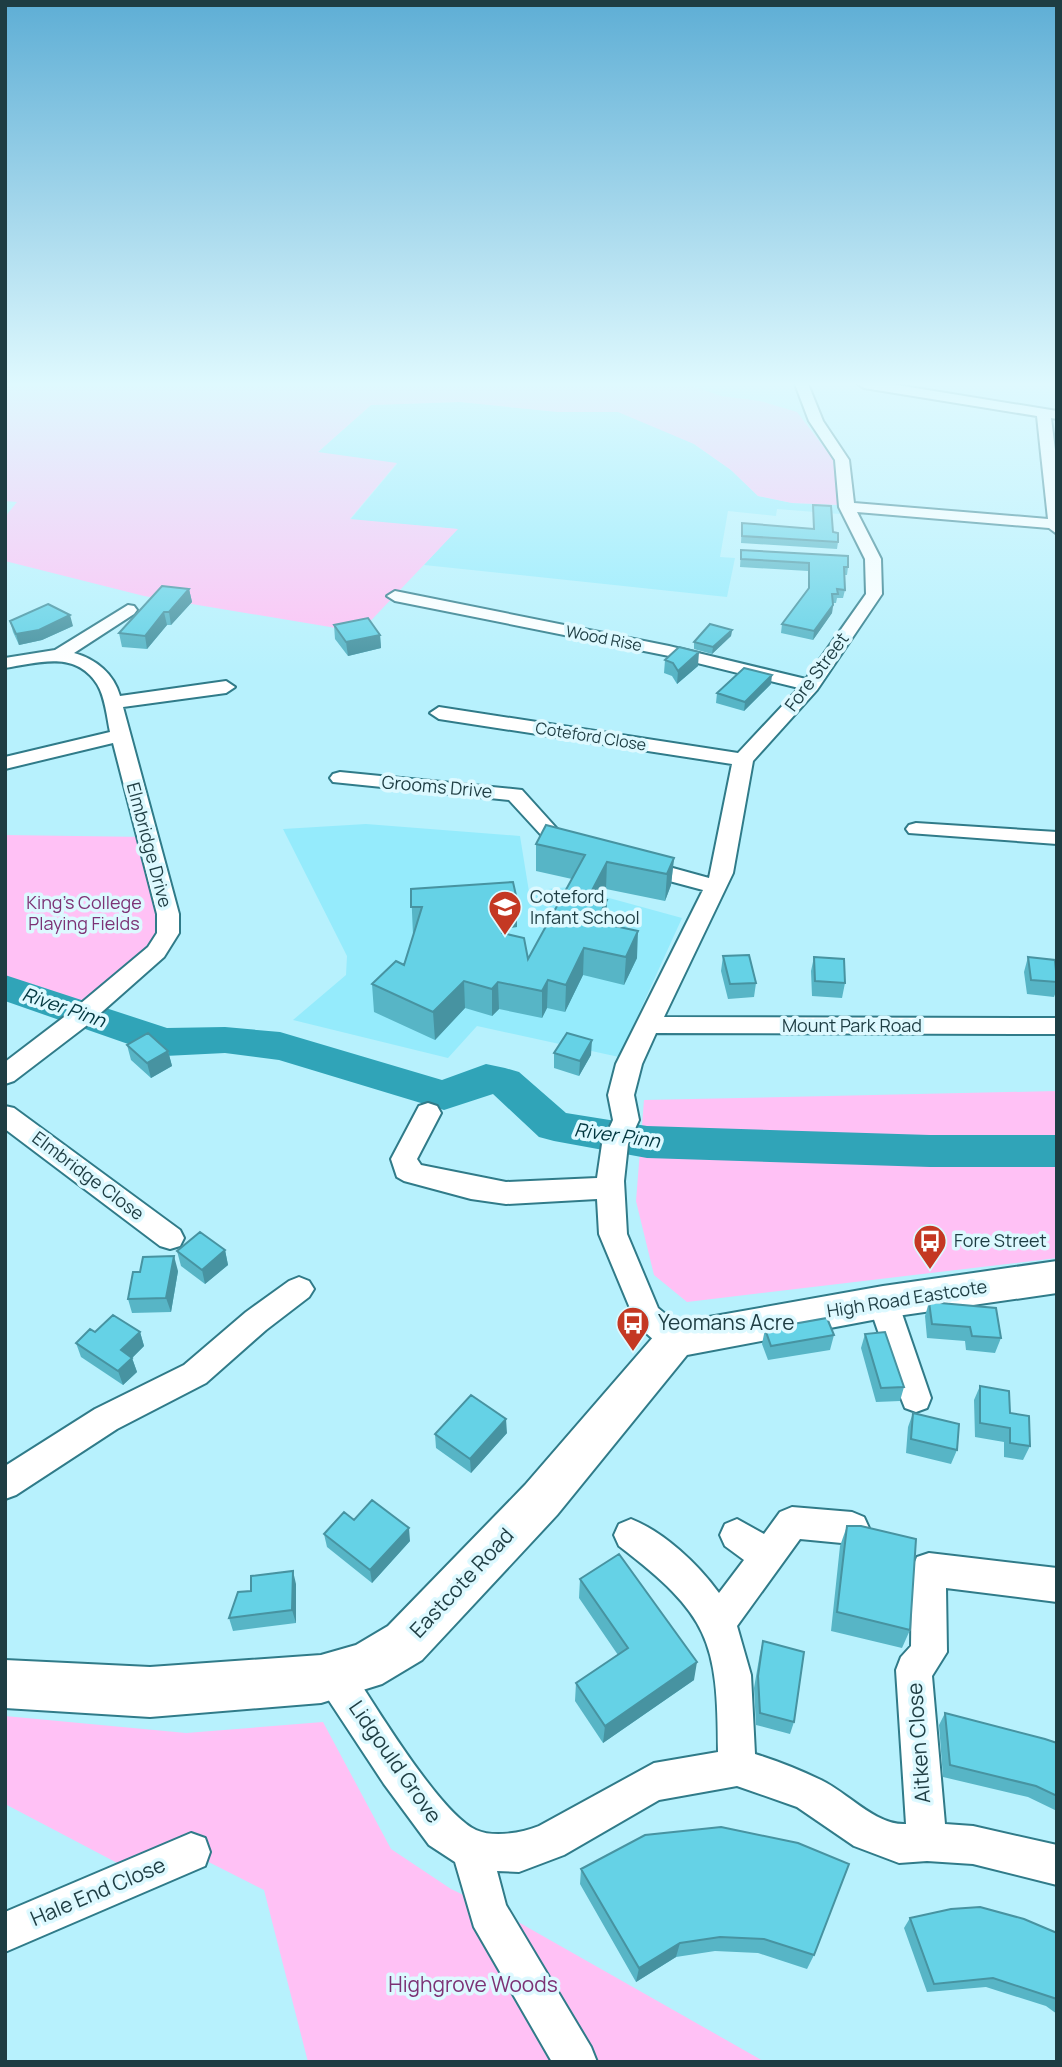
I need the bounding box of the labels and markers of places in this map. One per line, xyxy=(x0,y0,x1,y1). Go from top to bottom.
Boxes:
place label: Coteford Infant School xyxy=(530,884,640,929)
school or university icon: Coteford Infant School xyxy=(486,888,524,937)
bus stop icon: Fore Street xyxy=(911,1222,949,1271)
place label: Fore Street xyxy=(954,1228,1047,1252)
bus stop icon: Yeomans Acre xyxy=(614,1304,652,1353)
place label: Yeomans Acre xyxy=(658,1308,794,1336)

